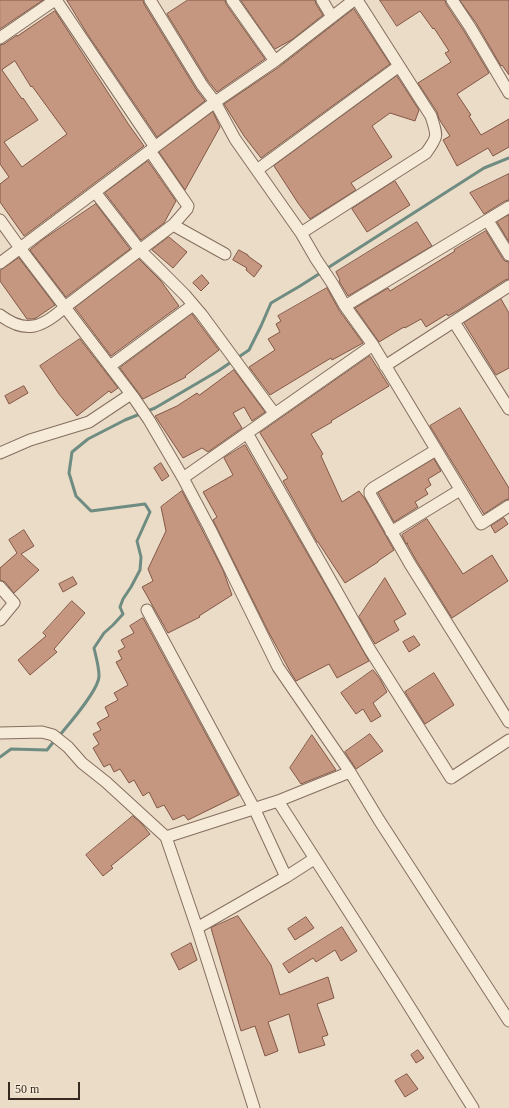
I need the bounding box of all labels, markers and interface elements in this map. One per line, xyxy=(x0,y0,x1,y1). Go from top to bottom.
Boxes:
scale bar xyxy=(10,1074,82,1100)
text: 50 m xyxy=(15,1082,39,1096)

